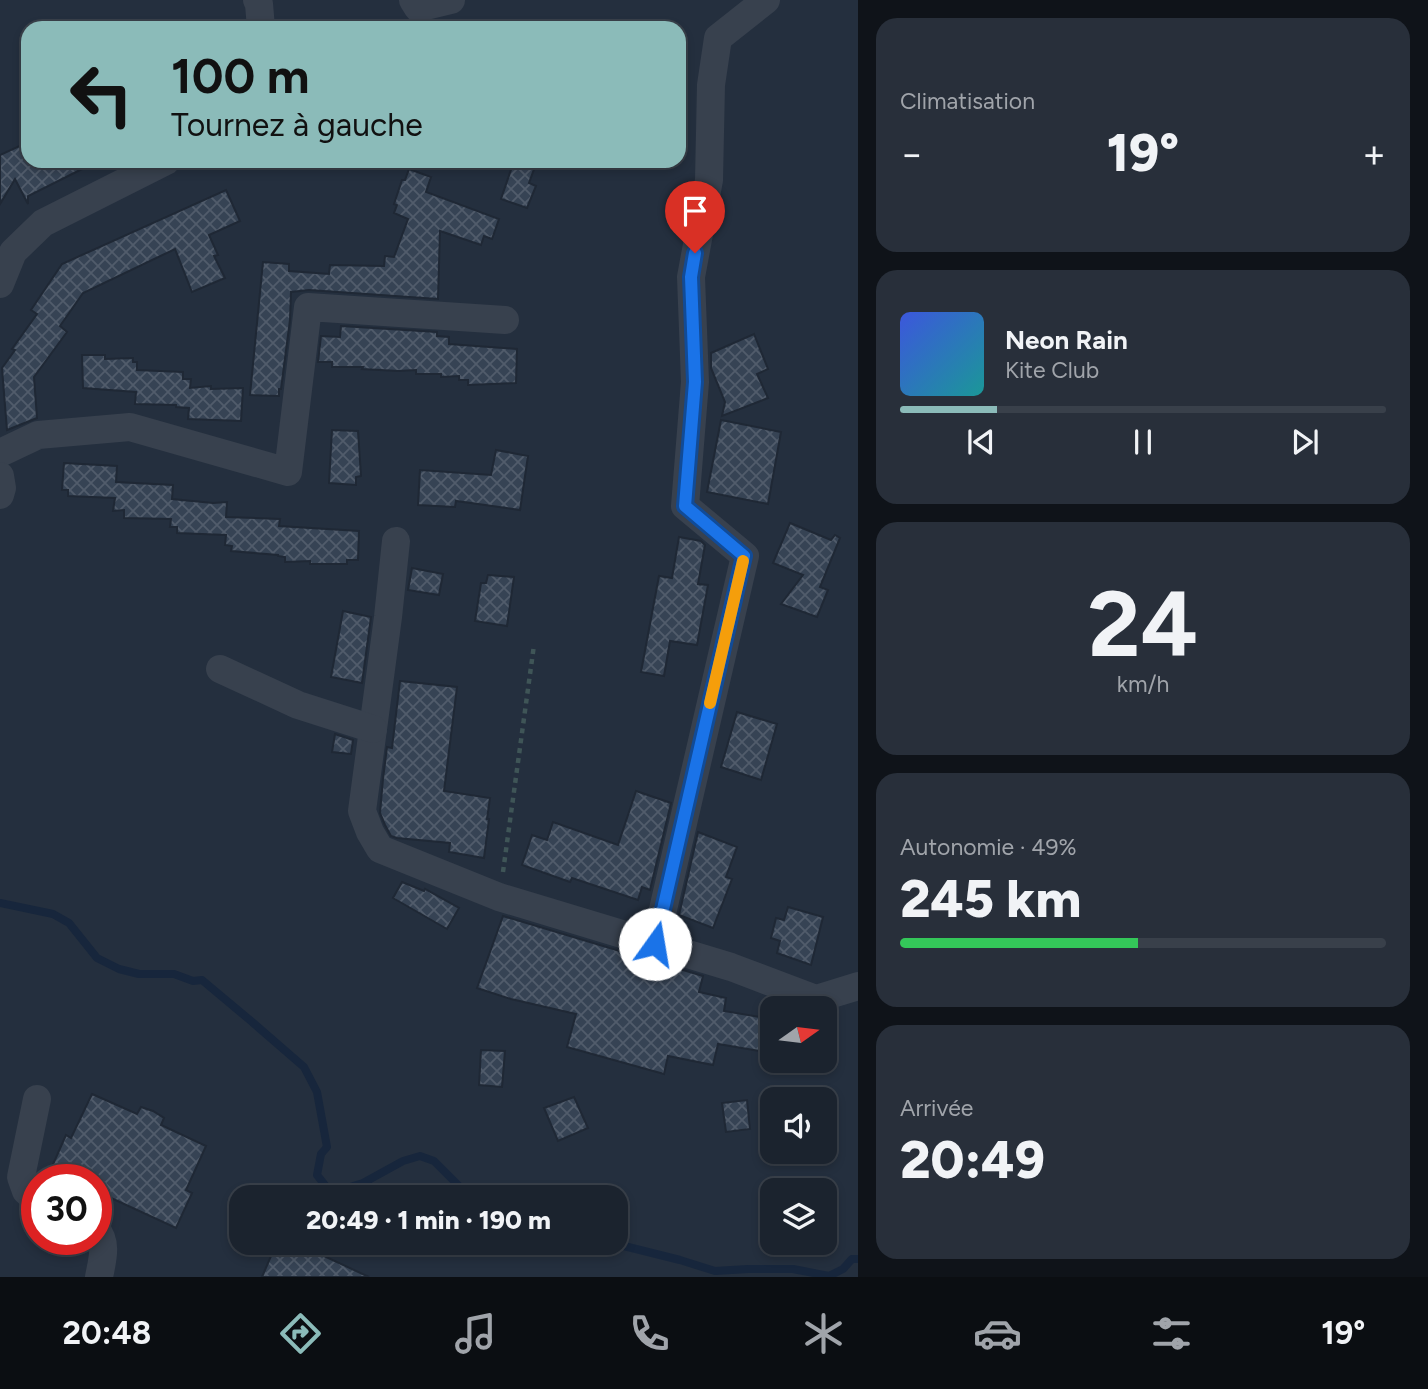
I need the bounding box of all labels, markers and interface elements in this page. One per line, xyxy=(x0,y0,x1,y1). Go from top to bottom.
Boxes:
text: 100 m xyxy=(171,46,310,105)
icon: left xyxy=(56,49,147,140)
text: Climatisation xyxy=(900,87,1035,115)
text: Tournez à gauche xyxy=(171,106,423,144)
text: 19° xyxy=(1107,122,1179,184)
text: − xyxy=(900,131,924,177)
text: + xyxy=(1362,131,1386,177)
pin xyxy=(665,181,725,253)
icon: arrive xyxy=(676,192,714,230)
text: Neon Rain xyxy=(1005,324,1128,356)
text: Kite Club xyxy=(1005,356,1099,384)
icon: previous xyxy=(962,423,1000,461)
icon: pause xyxy=(1124,423,1162,461)
icon: next xyxy=(1286,423,1324,461)
text: 24 xyxy=(1088,570,1198,679)
text: km/h xyxy=(1117,670,1169,698)
text: Autonomie · 49% xyxy=(900,833,1077,861)
text: 245 km xyxy=(900,868,1081,930)
position arrow xyxy=(618,907,692,981)
north arrow xyxy=(760,996,836,1073)
map controls xyxy=(760,996,837,1255)
button: sound xyxy=(760,1087,837,1164)
text: Arrivée xyxy=(900,1094,973,1122)
text: 20:49 xyxy=(900,1129,1045,1191)
speed limit sign: 30 xyxy=(21,1164,112,1255)
button: layers xyxy=(760,1178,837,1255)
text: 20:49 · 1 min · 190 m xyxy=(306,1204,551,1236)
icon: directions xyxy=(276,1309,325,1358)
icon: music xyxy=(451,1309,500,1358)
icon: phone xyxy=(625,1309,674,1358)
icon: climate xyxy=(799,1309,848,1358)
icon: car xyxy=(973,1309,1022,1358)
icon: filters xyxy=(1147,1309,1196,1358)
text: 20:48 xyxy=(63,1314,151,1352)
text: 19° xyxy=(1321,1314,1365,1352)

